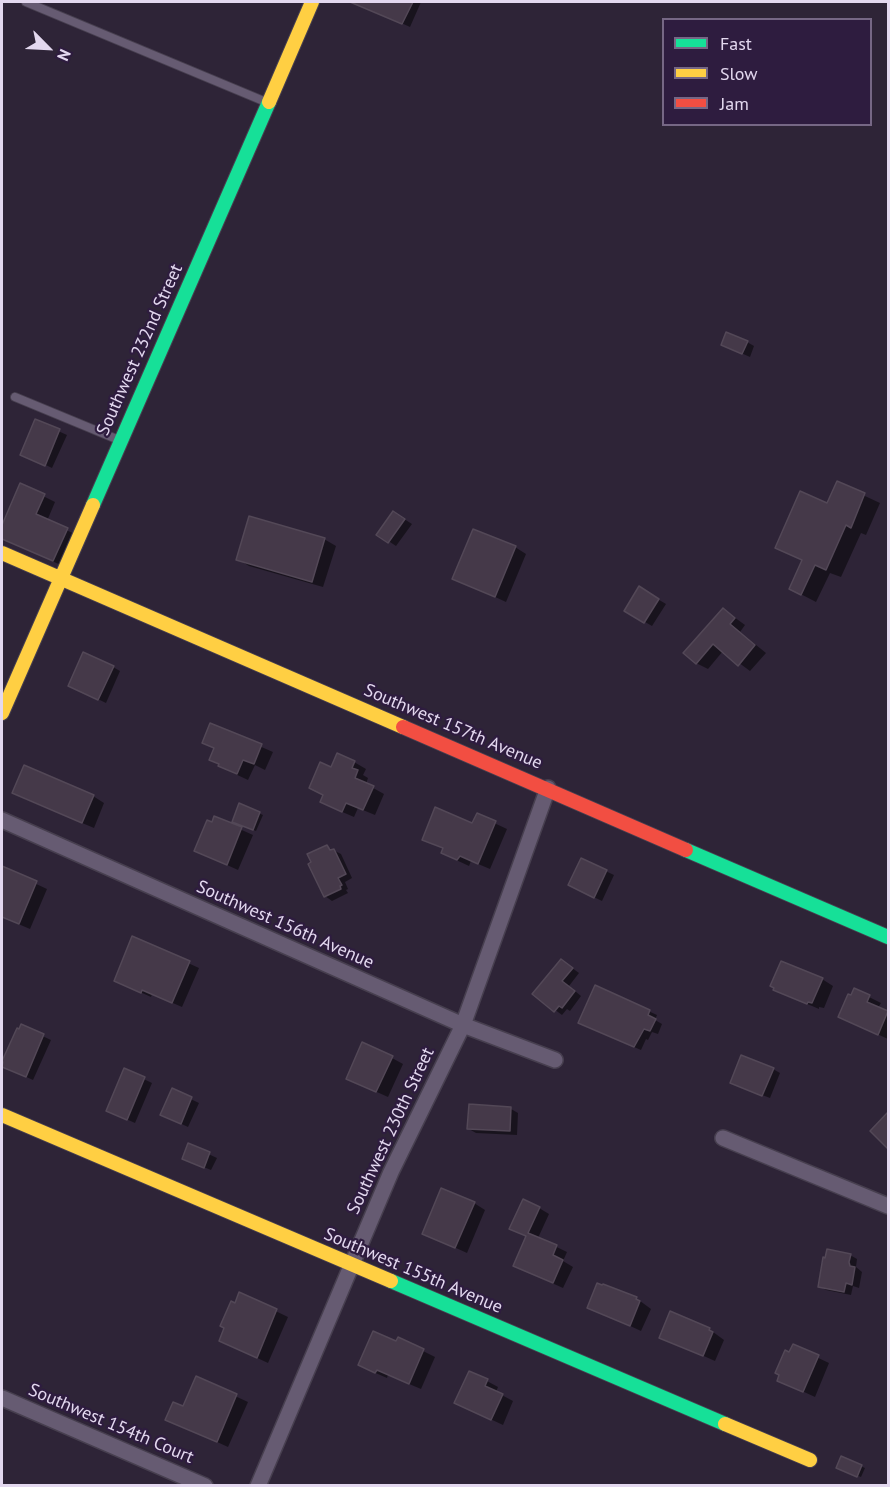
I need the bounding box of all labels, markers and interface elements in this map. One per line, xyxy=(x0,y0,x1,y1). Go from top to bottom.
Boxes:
north arrow xyxy=(18,18,78,78)
legend xyxy=(662,18,872,126)
text: Fast xyxy=(720,32,752,55)
text: N xyxy=(53,46,76,64)
text: Slow xyxy=(720,62,758,85)
text: Jam xyxy=(720,92,749,115)
street label: Southwest 232nd Street xyxy=(92,261,188,439)
street label: Southwest 157th Avenue xyxy=(361,680,545,774)
street label: Southwest 156th Avenue xyxy=(193,876,377,974)
street label: Southwest 230th Street xyxy=(343,1044,439,1218)
street label: Southwest 155th Avenue xyxy=(320,1224,506,1318)
street label: Southwest 154th Court xyxy=(25,1379,197,1469)

